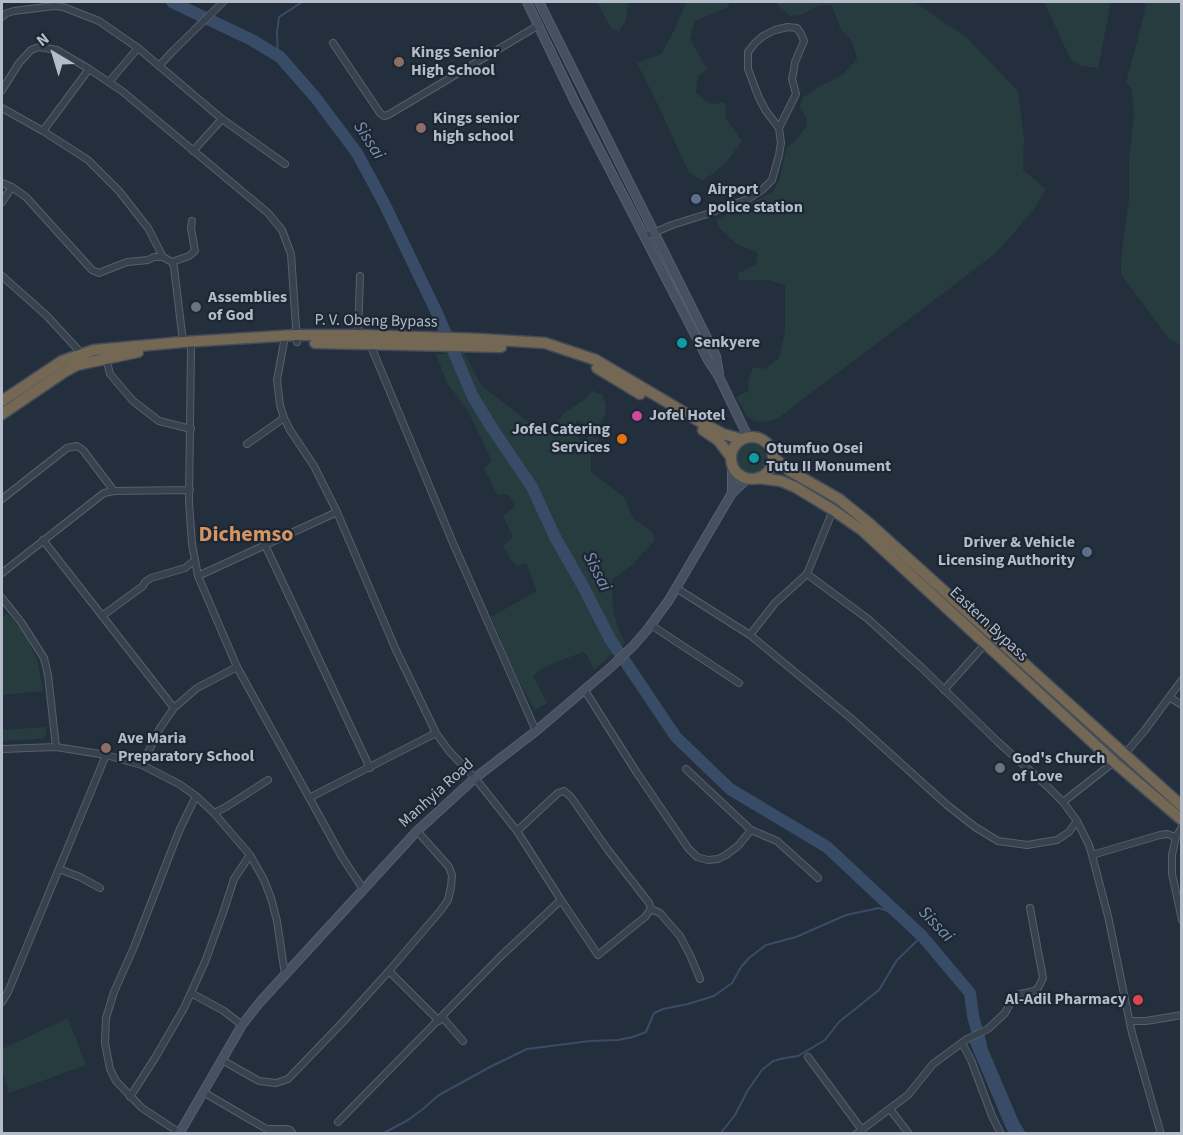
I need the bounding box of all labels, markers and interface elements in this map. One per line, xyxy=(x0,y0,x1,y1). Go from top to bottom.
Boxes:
north arrow xyxy=(24,24,84,84)
text: N xyxy=(32,28,54,52)
place label: Kings Senior High School xyxy=(411,43,499,81)
marker: Kings Senior High School xyxy=(392,55,406,69)
place label: Kings senior high school xyxy=(433,109,519,147)
water label: Sissai xyxy=(348,118,388,164)
marker: Kings senior high school xyxy=(414,121,428,135)
place label: Airport police station xyxy=(708,180,803,218)
marker: Airport police station xyxy=(689,192,703,206)
place label: Assemblies of God xyxy=(208,288,287,326)
marker: Assemblies of God xyxy=(189,300,203,314)
street label: P. V. Obeng Bypass xyxy=(314,311,438,333)
place label: Senkyere xyxy=(694,333,760,353)
marker: Senkyere xyxy=(675,336,689,350)
place label: Jofel Hotel xyxy=(649,406,725,426)
marker: Jofel Hotel xyxy=(630,409,644,423)
place label: Jofel Catering Services xyxy=(512,420,610,458)
marker: Jofel Catering Services xyxy=(615,432,629,446)
place label: Otumfuo Osei Tutu II Monument xyxy=(766,439,891,477)
marker: Otumfuo Osei Tutu II Monument xyxy=(747,451,761,465)
district label: Dichemso xyxy=(198,523,294,549)
place label: Driver & Vehicle Licensing Authority xyxy=(938,533,1075,571)
marker: Driver & Vehicle Licensing Authority xyxy=(1080,545,1094,559)
water label: Sissai xyxy=(577,548,615,596)
street label: Eastern Bypass xyxy=(945,584,1031,666)
place label: Ave Maria Preparatory School xyxy=(118,729,254,767)
marker: Ave Maria Preparatory School xyxy=(99,741,113,755)
place label: God's Church of Love xyxy=(1012,749,1105,787)
street label: Manhyia Road xyxy=(396,755,478,833)
marker: God's Church of Love xyxy=(993,761,1007,775)
water label: Sissai xyxy=(913,902,957,948)
place label: Al-Adil Pharmacy xyxy=(1005,990,1126,1010)
marker: Al-Adil Pharmacy xyxy=(1131,993,1145,1007)

